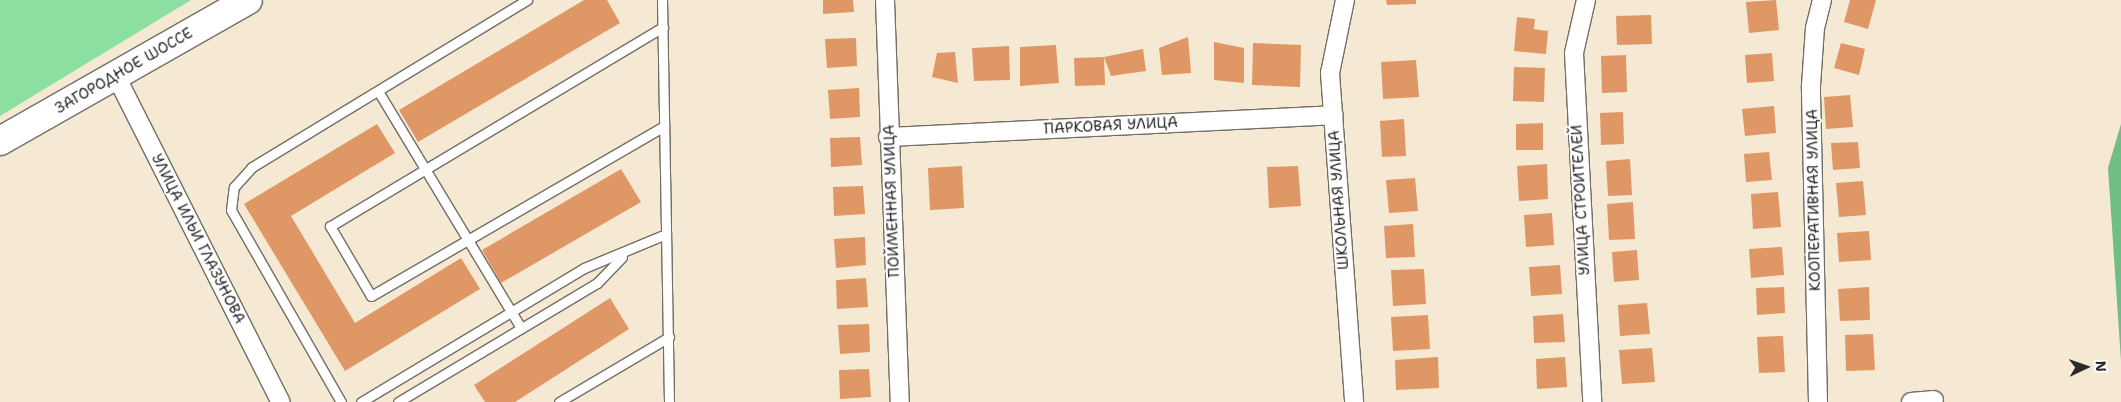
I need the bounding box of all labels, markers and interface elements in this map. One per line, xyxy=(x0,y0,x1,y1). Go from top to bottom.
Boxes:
street label: ЗАГОРОДНОЕ ШОССЕ xyxy=(52,24,196,118)
street label: КООПЕРАТИВНАЯ УЛИЦА xyxy=(1803,109,1825,291)
street label: ПАРКОВАЯ УЛИЦА xyxy=(1044,114,1178,138)
street label: ПОЙМЕННАЯ УЛИЦА xyxy=(880,124,904,278)
street label: УЛИЦА СТРОИТЕЛЕЙ xyxy=(1568,124,1594,276)
street label: ШКОЛЬНАЯ УЛИЦА xyxy=(1325,130,1353,270)
street label: УЛИЦА ИЛЬИ ГЛАЗУНОВА xyxy=(147,151,249,327)
north arrow xyxy=(2061,342,2111,392)
text: N xyxy=(2092,360,2110,372)

